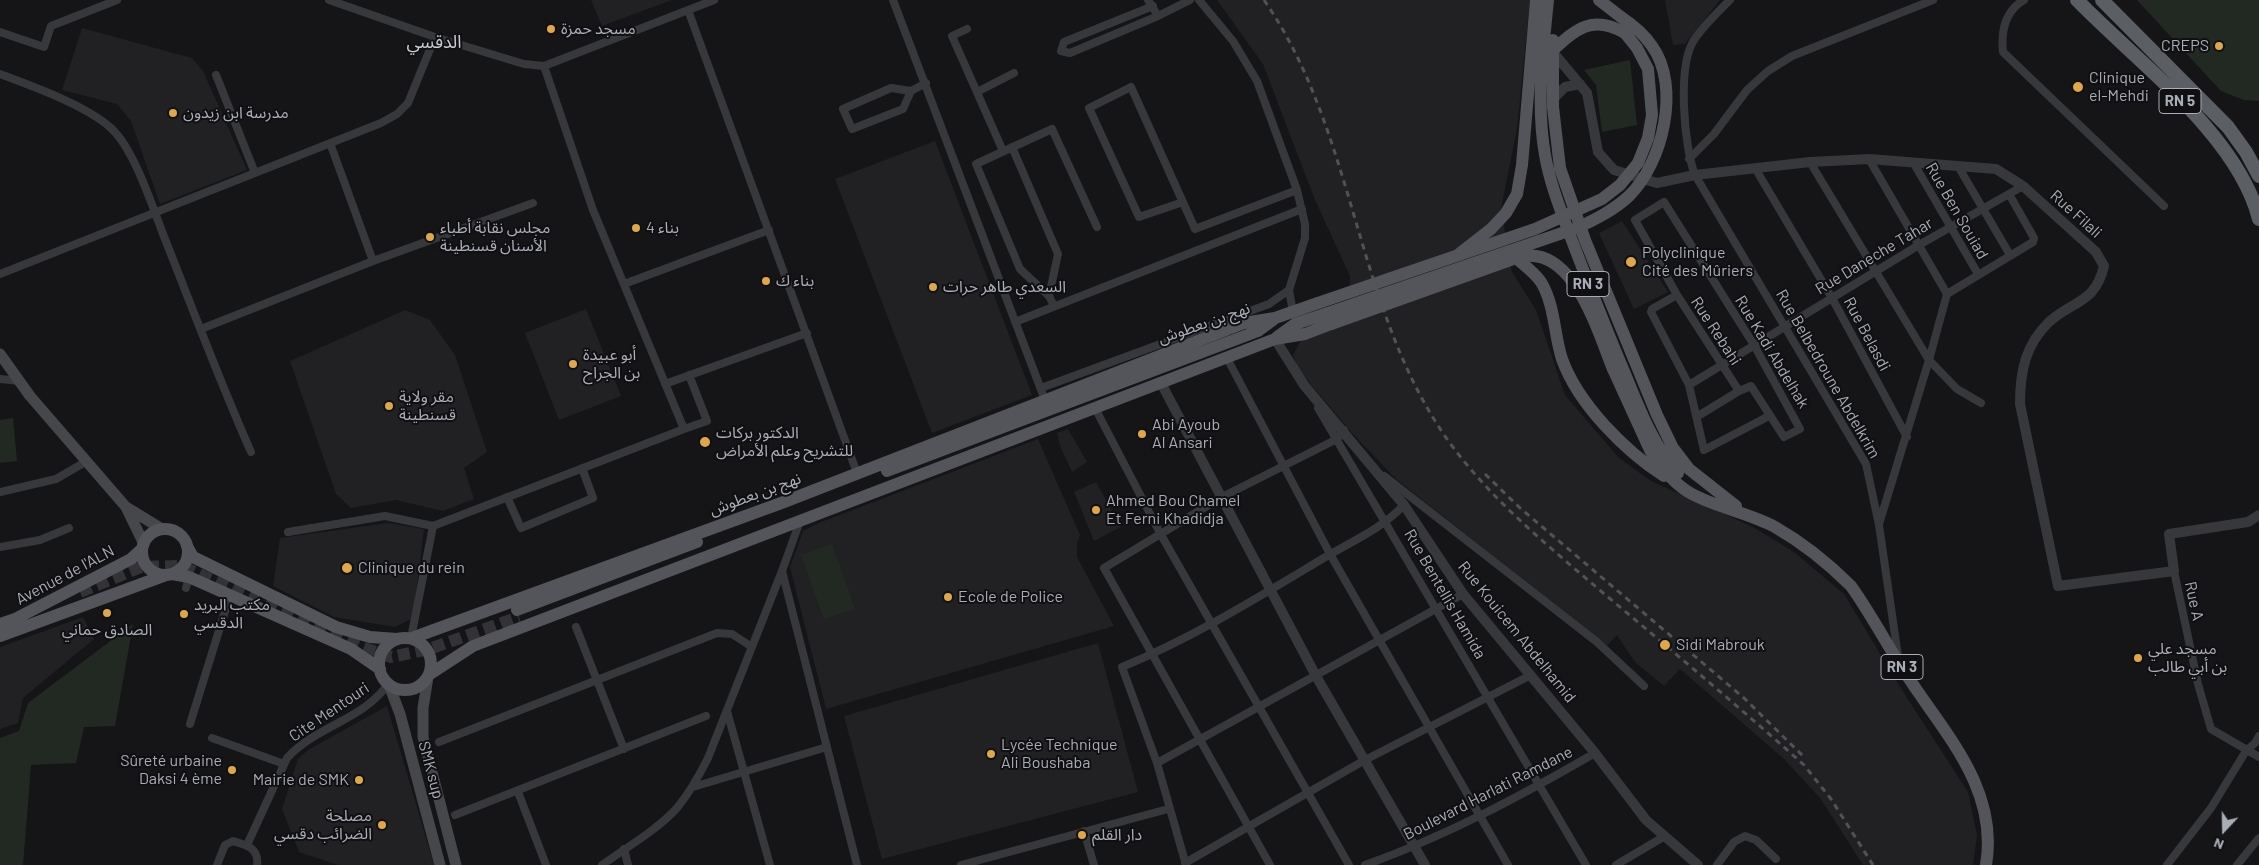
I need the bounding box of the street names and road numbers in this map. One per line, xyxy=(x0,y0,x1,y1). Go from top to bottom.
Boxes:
road number: RN 5 xyxy=(2159,88,2201,114)
street label: Rue Ben Souiad xyxy=(1922,159,1992,263)
street label: Rue Filali xyxy=(2046,186,2106,242)
street label: Rue Daneche Tahar xyxy=(1812,213,1936,299)
road number: RN 3 xyxy=(1567,272,1609,296)
street label: Rue Belbedroune Abdelkrim xyxy=(1772,286,1884,462)
street label: Rue Kadi Abdelhak xyxy=(1731,292,1813,412)
street label: Rue Rebahi xyxy=(1687,293,1745,369)
street label: Rue Belasdi xyxy=(1840,294,1894,374)
street label: نهج بن بعطوش xyxy=(1155,298,1253,348)
street label: نهج بن بعطوش xyxy=(707,469,803,519)
street label: Rue Bentellis Hamida xyxy=(1400,526,1490,662)
street label: Avenue de l'ALN xyxy=(12,541,118,609)
street label: Rue Kouicem Abdelhamid xyxy=(1454,557,1580,707)
street label: Rue A xyxy=(2180,580,2208,622)
road number: RN 3 xyxy=(1881,654,1923,680)
street label: Cite Mentouri xyxy=(285,678,373,746)
street label: SMK sup xyxy=(414,739,448,801)
street label: Boulevard Harlati Ramdane xyxy=(1400,742,1576,844)

